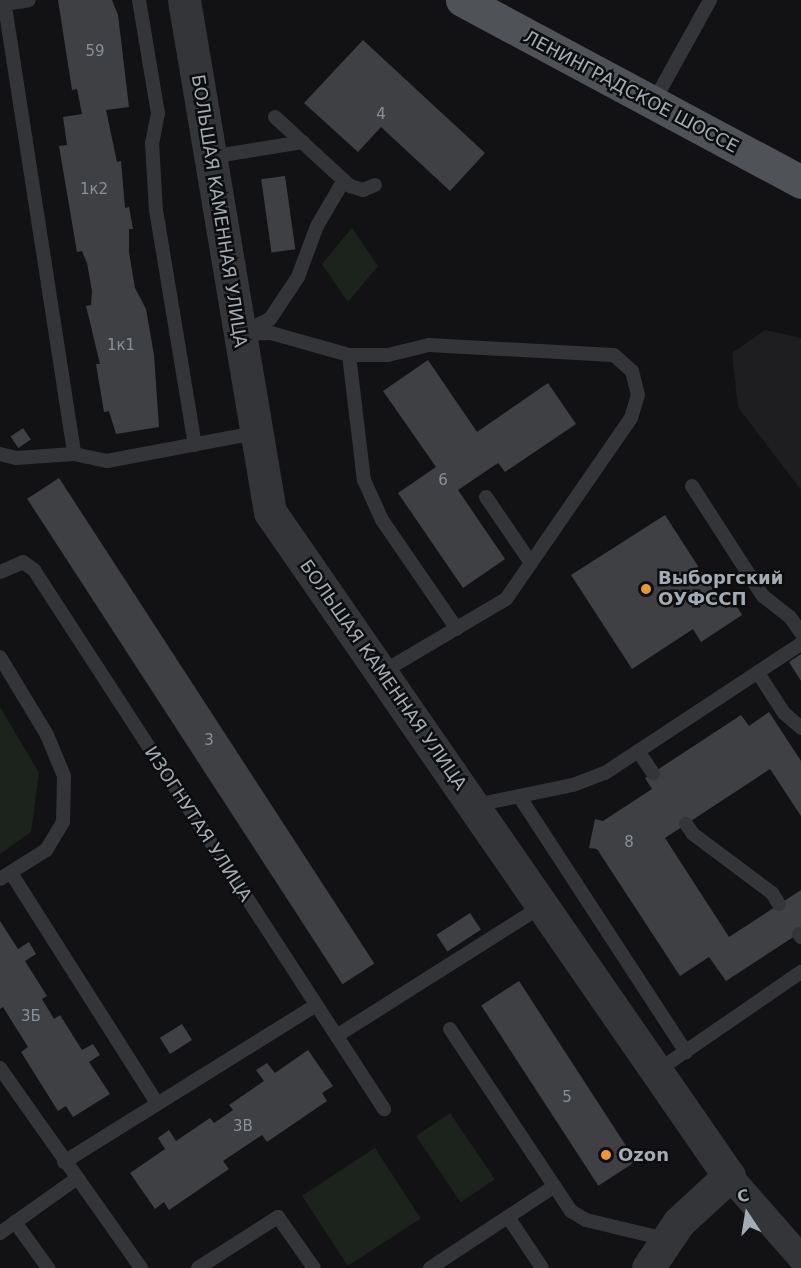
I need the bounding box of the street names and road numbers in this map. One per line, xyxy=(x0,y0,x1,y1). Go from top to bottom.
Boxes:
street label: ЛЕНИНГРАДСКОЕ ШОССЕ xyxy=(520,26,742,158)
street label: БОЛЬШАЯ КАМЕННАЯ УЛИЦА xyxy=(187,73,251,349)
street label: БОЛЬШАЯ КАМЕННАЯ УЛИЦА xyxy=(295,556,471,794)
street label: ИЗОГНУТАЯ УЛИЦА xyxy=(140,742,256,906)

